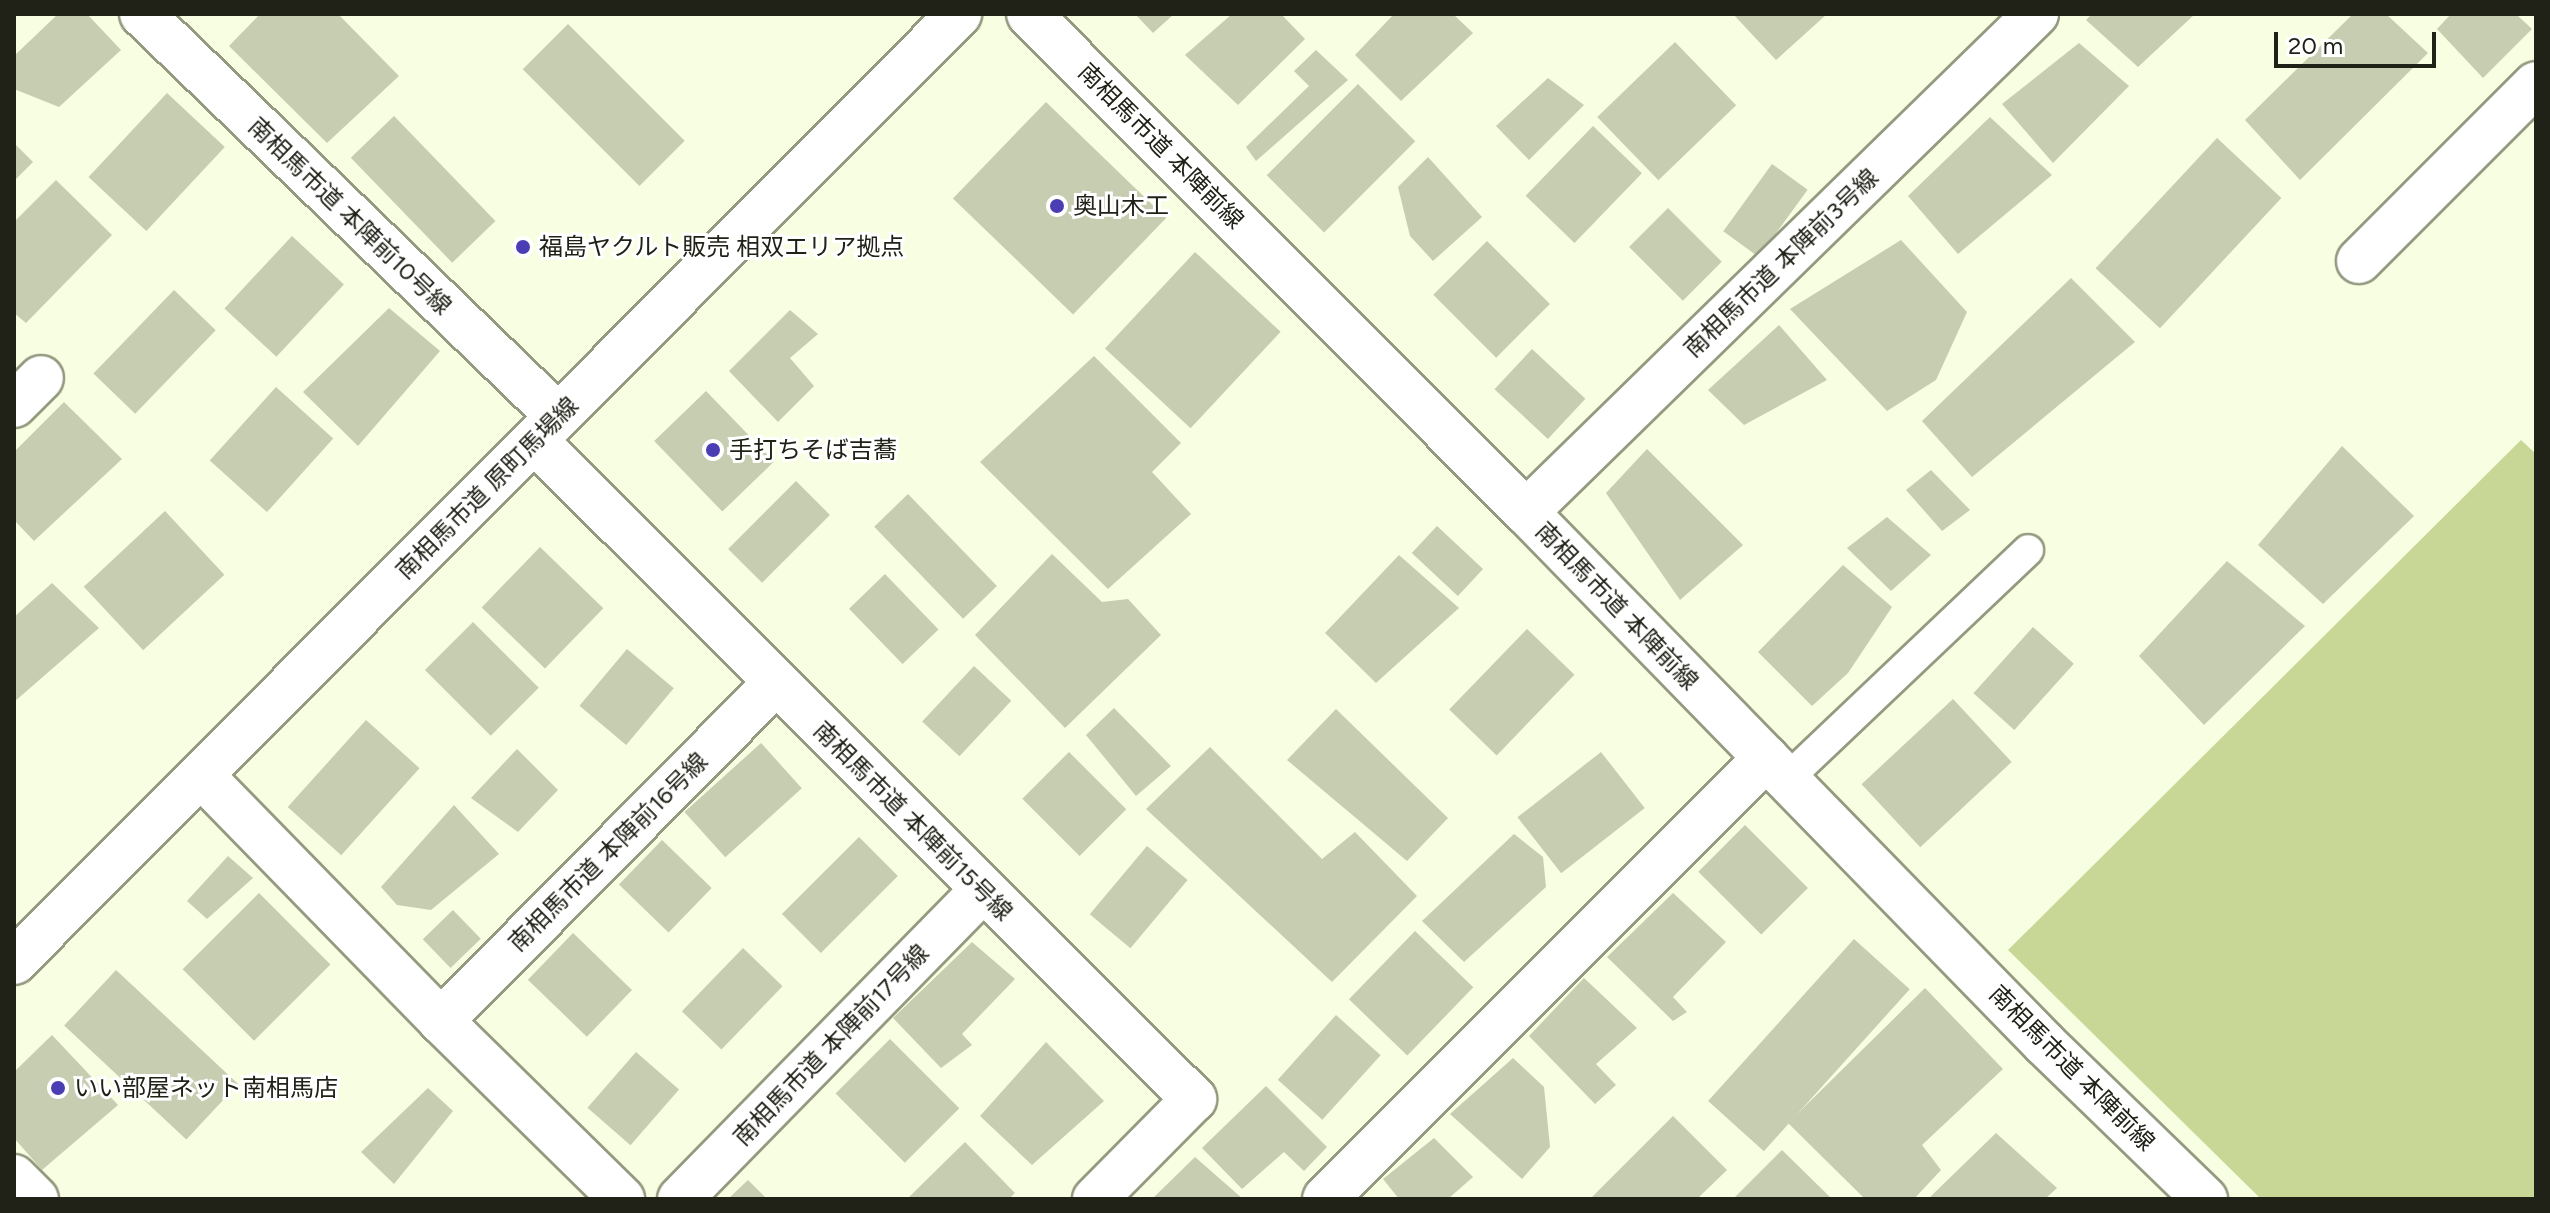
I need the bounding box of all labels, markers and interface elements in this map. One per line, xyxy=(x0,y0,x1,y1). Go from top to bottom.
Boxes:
scale bar xyxy=(2278,16,2440,66)
text: 20 m xyxy=(2288,31,2343,60)
street label: 南相馬市道 本陣前線 xyxy=(1072,57,1250,235)
street label: 南相馬市道 本陣前10号線 xyxy=(242,111,458,321)
street label: 南相馬市道 本陣前3号線 xyxy=(1678,163,1884,363)
place label: 奥山木工 xyxy=(1073,192,1169,220)
marker: 奥山木工 xyxy=(1048,197,1066,215)
place label: 福島ヤクルト販売 相双エリア拠点 xyxy=(539,233,905,261)
marker: 福島ヤクルト販売 相双エリア拠点 xyxy=(514,238,532,256)
street label: 南相馬市道 原町馬場線 xyxy=(390,391,584,585)
place label: 手打ちそば吉蕎 xyxy=(729,436,897,464)
marker: 手打ちそば吉蕎 xyxy=(704,441,722,459)
street label: 南相馬市道 本陣前線 xyxy=(1530,516,1704,696)
street label: 南相馬市道 本陣前15号線 xyxy=(807,715,1019,927)
street label: 南相馬市道 本陣前16号線 xyxy=(503,747,713,957)
street label: 南相馬市道 本陣前17号線 xyxy=(727,938,935,1152)
street label: 南相馬市道 本陣前線 xyxy=(1983,979,2161,1157)
place label: いい部屋ネット南相馬店 xyxy=(74,1074,338,1102)
marker: いい部屋ネット南相馬店 xyxy=(49,1079,67,1097)

